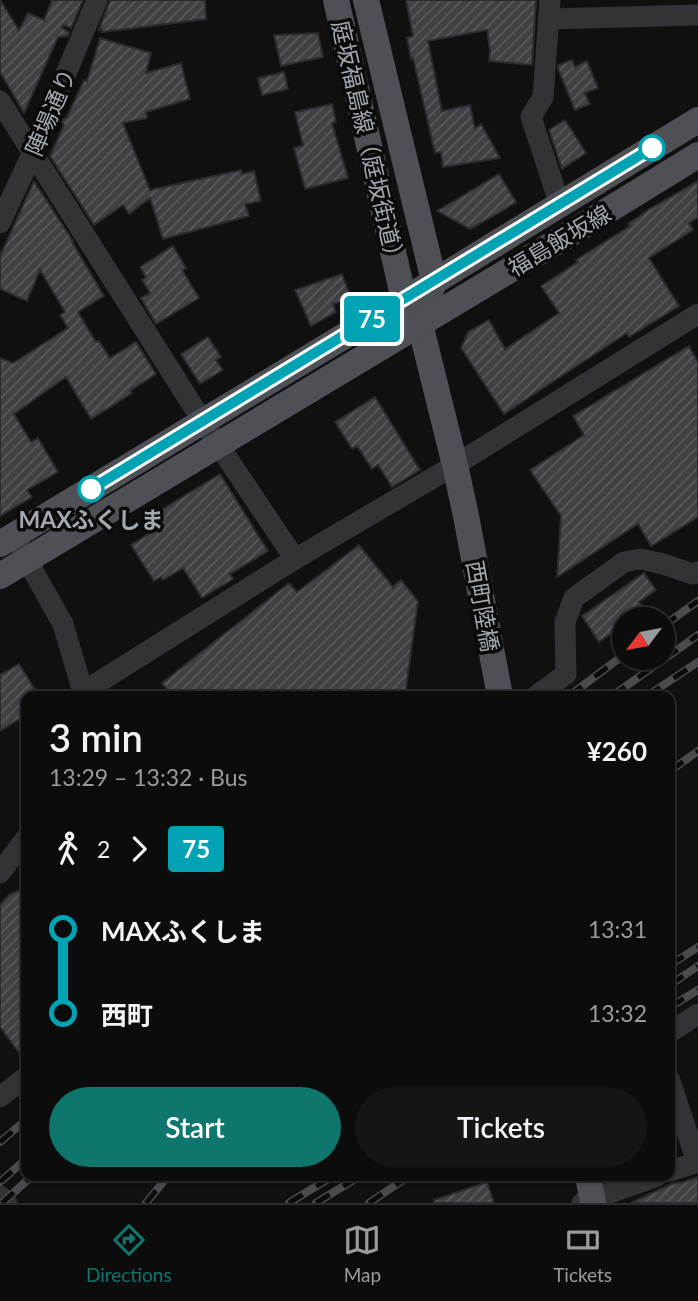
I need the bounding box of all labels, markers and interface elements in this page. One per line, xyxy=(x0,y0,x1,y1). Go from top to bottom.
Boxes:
street label: 庭坂福島線（庭坂街道） xyxy=(327,18,411,270)
street label: 陣場通り xyxy=(19,64,81,160)
unlabelled marker xyxy=(639,135,665,161)
street label: 福島飯坂線 xyxy=(503,198,615,282)
line badge: 75 xyxy=(340,296,404,342)
text: 75 xyxy=(358,304,386,333)
marker: MAXふくしま xyxy=(78,476,104,502)
place label: MAXふくしま xyxy=(18,505,164,533)
street label: 西町陸橋 xyxy=(461,558,505,654)
north arrow xyxy=(612,607,676,670)
map controls xyxy=(612,607,675,670)
text: 3 min xyxy=(49,714,143,760)
text: ¥260 xyxy=(587,735,647,767)
text: 13:29 – 13:32 · Bus xyxy=(49,763,248,791)
icon: walk xyxy=(49,830,87,868)
icon: forward xyxy=(120,830,158,868)
text: 75 xyxy=(182,834,210,863)
text: 2 xyxy=(97,835,110,863)
text: MAXふくしま xyxy=(101,915,265,947)
text: 13:31 xyxy=(588,915,647,943)
text: 西町 xyxy=(101,999,153,1031)
text: 13:32 xyxy=(588,999,647,1027)
button: Start xyxy=(49,1087,341,1167)
button: Tickets xyxy=(355,1087,647,1167)
tab: Directions xyxy=(86,1221,172,1286)
tab: Map xyxy=(343,1221,381,1286)
tab: Tickets xyxy=(553,1221,612,1286)

